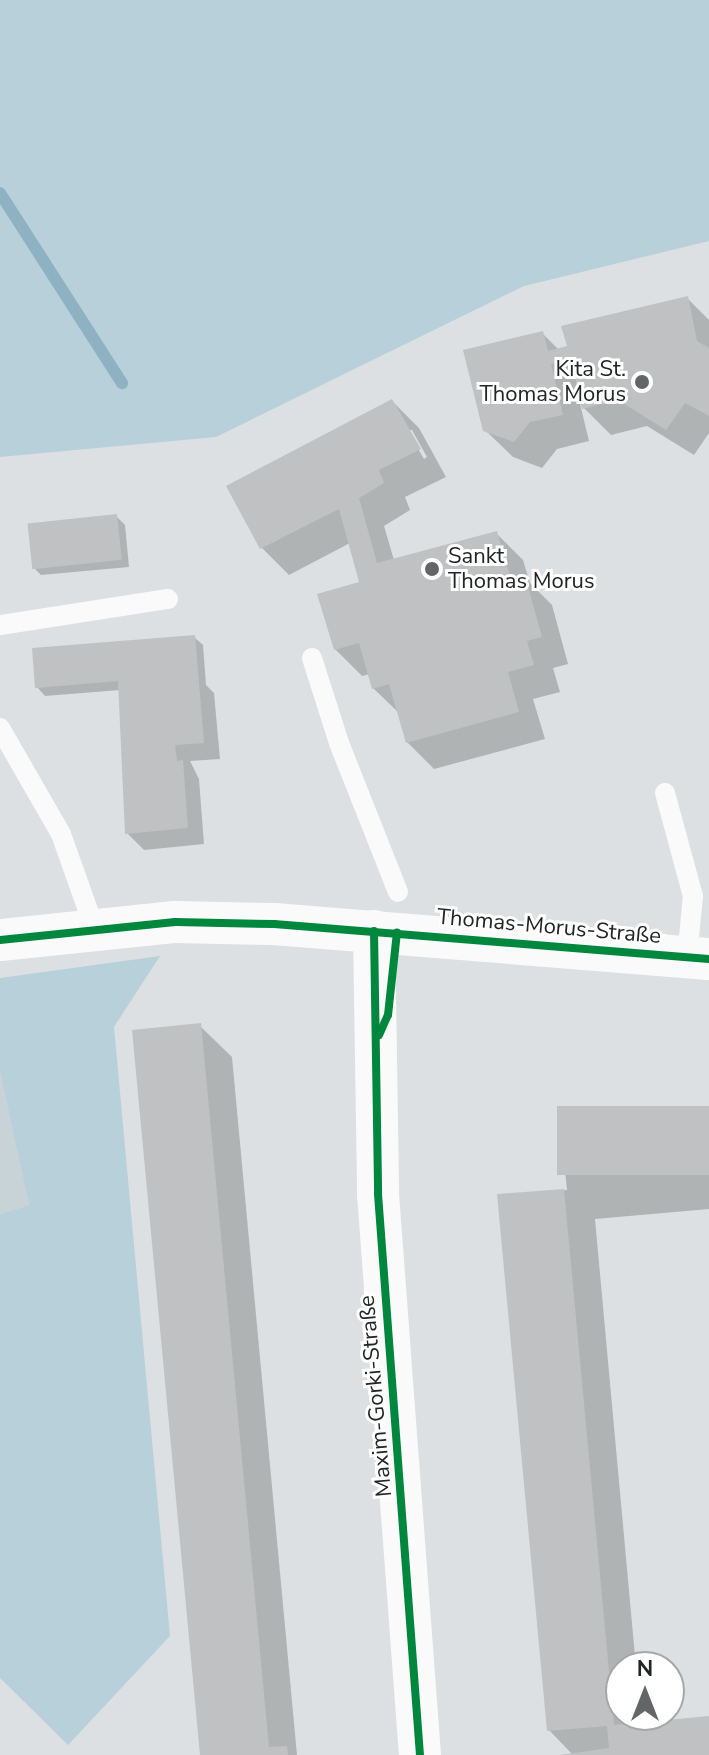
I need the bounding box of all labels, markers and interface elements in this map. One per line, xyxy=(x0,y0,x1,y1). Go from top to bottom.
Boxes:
place label: Kita St. Thomas Morus xyxy=(479,356,626,408)
marker: Kita St. Thomas Morus xyxy=(633,373,651,391)
place label: Sankt Thomas Morus xyxy=(448,543,595,594)
marker: Sankt Thomas Morus xyxy=(423,560,441,578)
street label: Thomas-Morus-Straße xyxy=(436,904,662,950)
street label: Maxim-Gorki-Straße xyxy=(354,1294,398,1498)
north arrow xyxy=(605,1651,685,1731)
text: N xyxy=(637,1654,653,1684)

